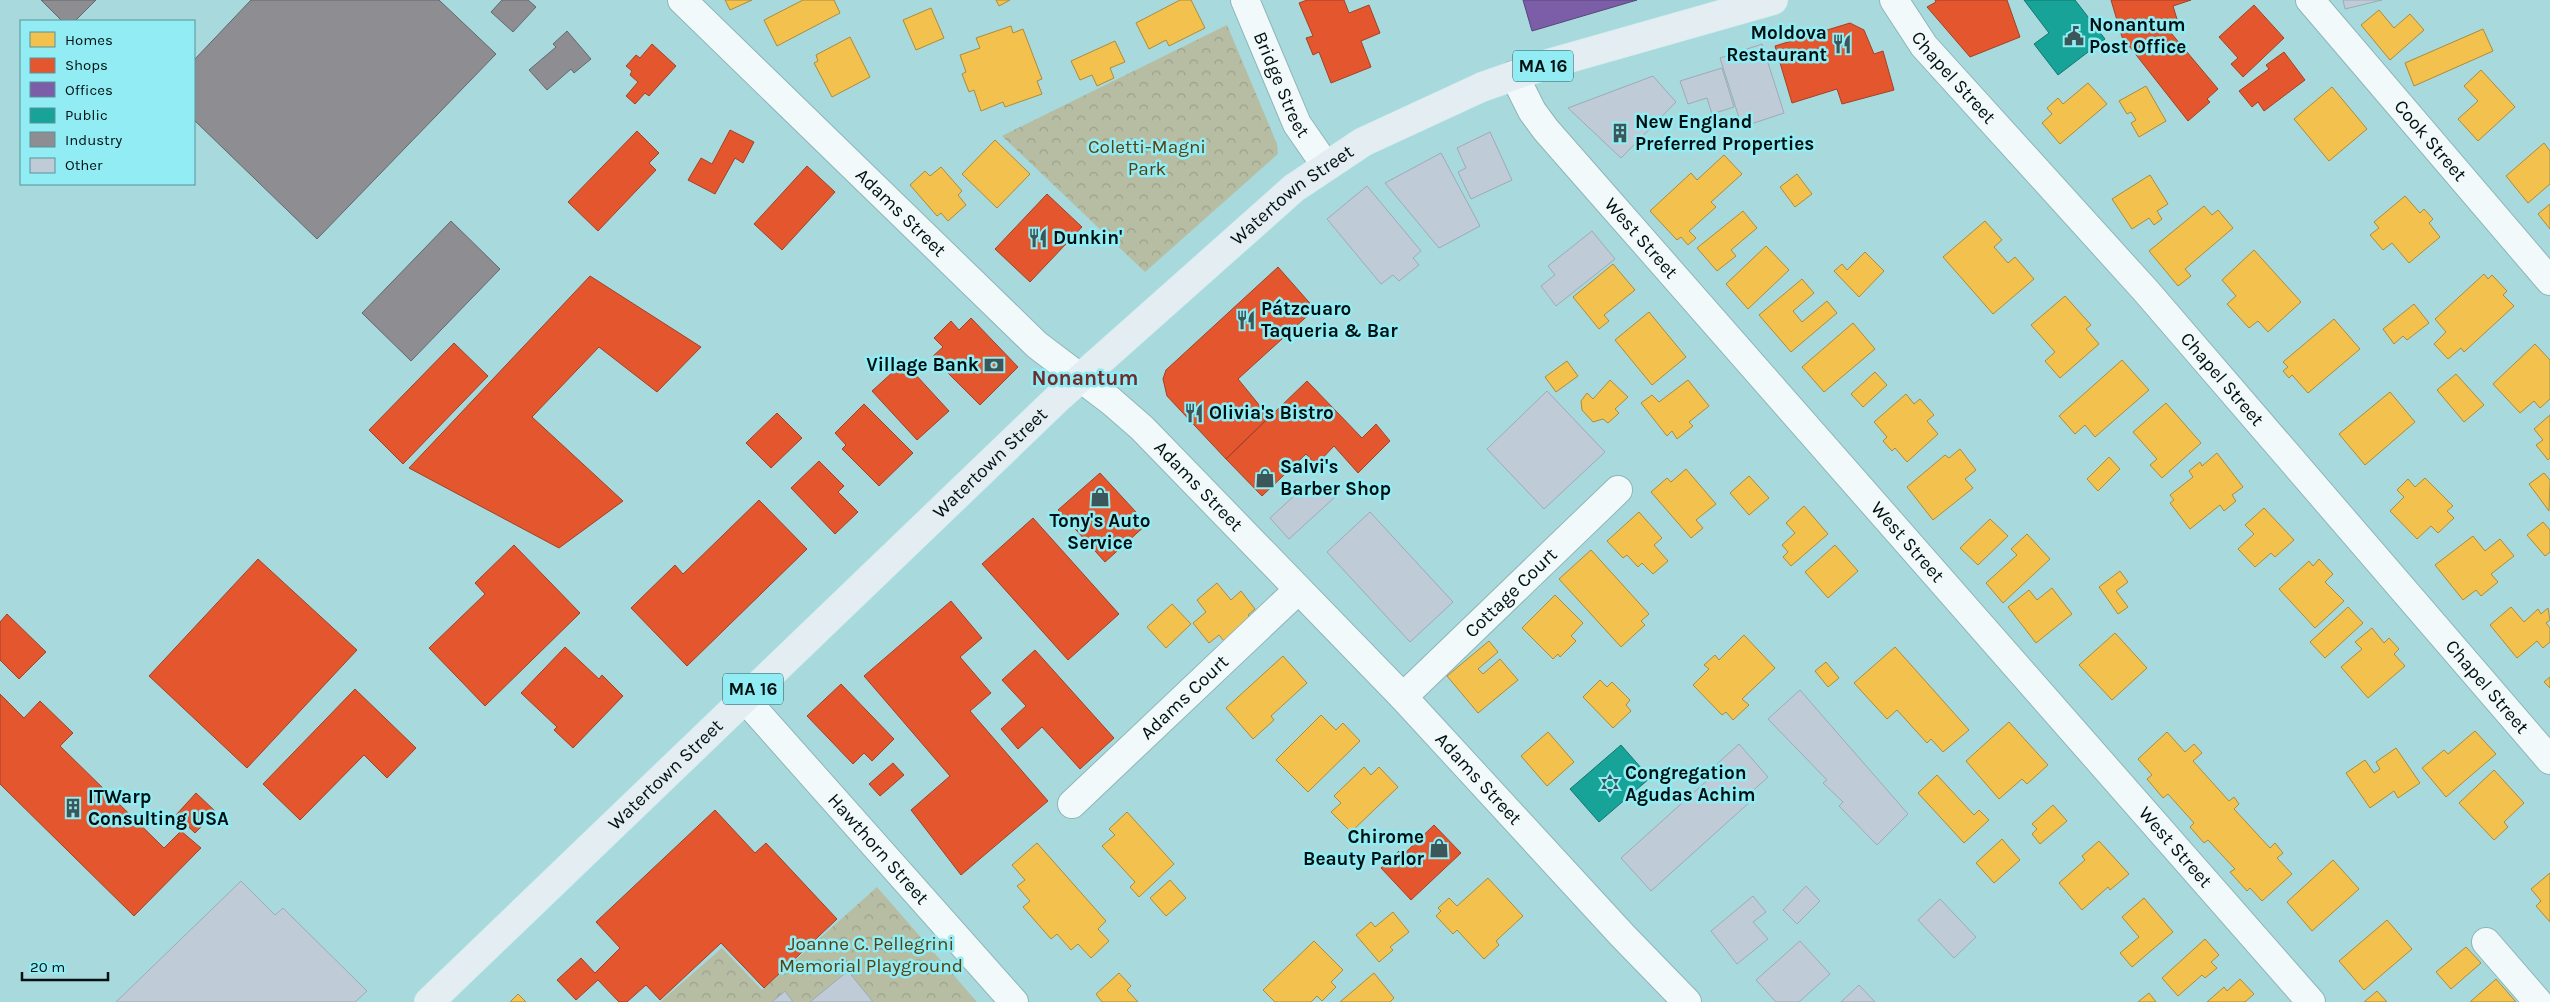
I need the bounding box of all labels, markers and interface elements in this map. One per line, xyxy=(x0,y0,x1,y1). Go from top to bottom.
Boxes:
place label: Nonantum Post Office xyxy=(2089,14,2186,58)
legend xyxy=(20,20,195,185)
place label: Moldova Restaurant xyxy=(1726,22,1827,66)
public building icon: Nonantum Post Office xyxy=(2063,25,2085,47)
street label: Chapel Street xyxy=(1906,27,2000,128)
street label: Bridge Street xyxy=(1249,29,1314,142)
text: Homes xyxy=(65,31,113,49)
restaurant icon: Moldova Restaurant xyxy=(1831,33,1853,55)
road number: MA 16 xyxy=(1513,50,1573,82)
text: Shops xyxy=(65,56,108,74)
text: Offices xyxy=(65,81,113,99)
street label: Cook Street xyxy=(2389,96,2471,186)
text: Public xyxy=(65,106,108,124)
place label: New England Preferred Properties xyxy=(1635,111,1814,155)
building icon: New England Preferred Properties xyxy=(1609,122,1631,144)
text: Industry xyxy=(65,131,122,149)
park label: Coletti-Magni Park xyxy=(1088,136,1206,180)
street label: Watertown Street xyxy=(1226,140,1358,250)
text: Other xyxy=(65,156,103,174)
street label: Adams Street xyxy=(851,164,950,261)
street label: West Street xyxy=(1600,194,1682,283)
restaurant icon: Dunkin' xyxy=(1027,227,1049,249)
place label: Dunkin' xyxy=(1053,227,1123,249)
place label: Pátzcuaro Taqueria & Bar xyxy=(1261,298,1398,342)
restaurant icon: Pátzcuaro Taqueria & Bar xyxy=(1235,309,1257,331)
street label: Chapel Street xyxy=(2176,328,2268,431)
place label: Village Bank xyxy=(866,354,979,376)
bank icon: Village Bank xyxy=(983,354,1005,376)
district label: Nonantum xyxy=(1032,366,1138,390)
restaurant icon: Olivia's Bistro xyxy=(1183,402,1205,424)
place label: Olivia's Bistro xyxy=(1209,402,1334,424)
street label: Watertown Street xyxy=(928,403,1052,523)
street label: Adams Street xyxy=(1150,436,1247,536)
place label: Salvi's Barber Shop xyxy=(1280,456,1391,500)
shop icon: Salvi's Barber Shop xyxy=(1254,467,1276,489)
shop icon: Tony's Auto Service xyxy=(1089,486,1111,508)
street label: West Street xyxy=(1866,497,1949,587)
place label: Tony's Auto Service xyxy=(1050,510,1150,554)
street label: Cottage Court xyxy=(1460,544,1562,642)
street label: Chapel Street xyxy=(2441,636,2533,738)
street label: Adams Court xyxy=(1136,651,1233,744)
road number: MA 16 xyxy=(723,674,783,704)
street label: Watertown Street xyxy=(604,715,727,835)
street label: Adams Street xyxy=(1431,728,1526,829)
place label: Congregation Agudas Achim xyxy=(1625,762,1756,806)
synagogue icon: Congregation Agudas Achim xyxy=(1599,773,1621,795)
place label: ITWarp Consulting USA xyxy=(88,786,229,830)
street label: Hawthorn Street xyxy=(823,789,933,909)
building icon: ITWarp Consulting USA xyxy=(62,797,84,819)
street label: West Street xyxy=(2134,802,2217,892)
place label: Chirome Beauty Parlor xyxy=(1303,826,1425,870)
shop icon: Chirome Beauty Parlor xyxy=(1428,837,1450,859)
park label: Joanne C. Pellegrini Memorial Playground xyxy=(779,933,963,977)
scale bar xyxy=(22,950,109,982)
text: 20 m xyxy=(30,958,65,976)

